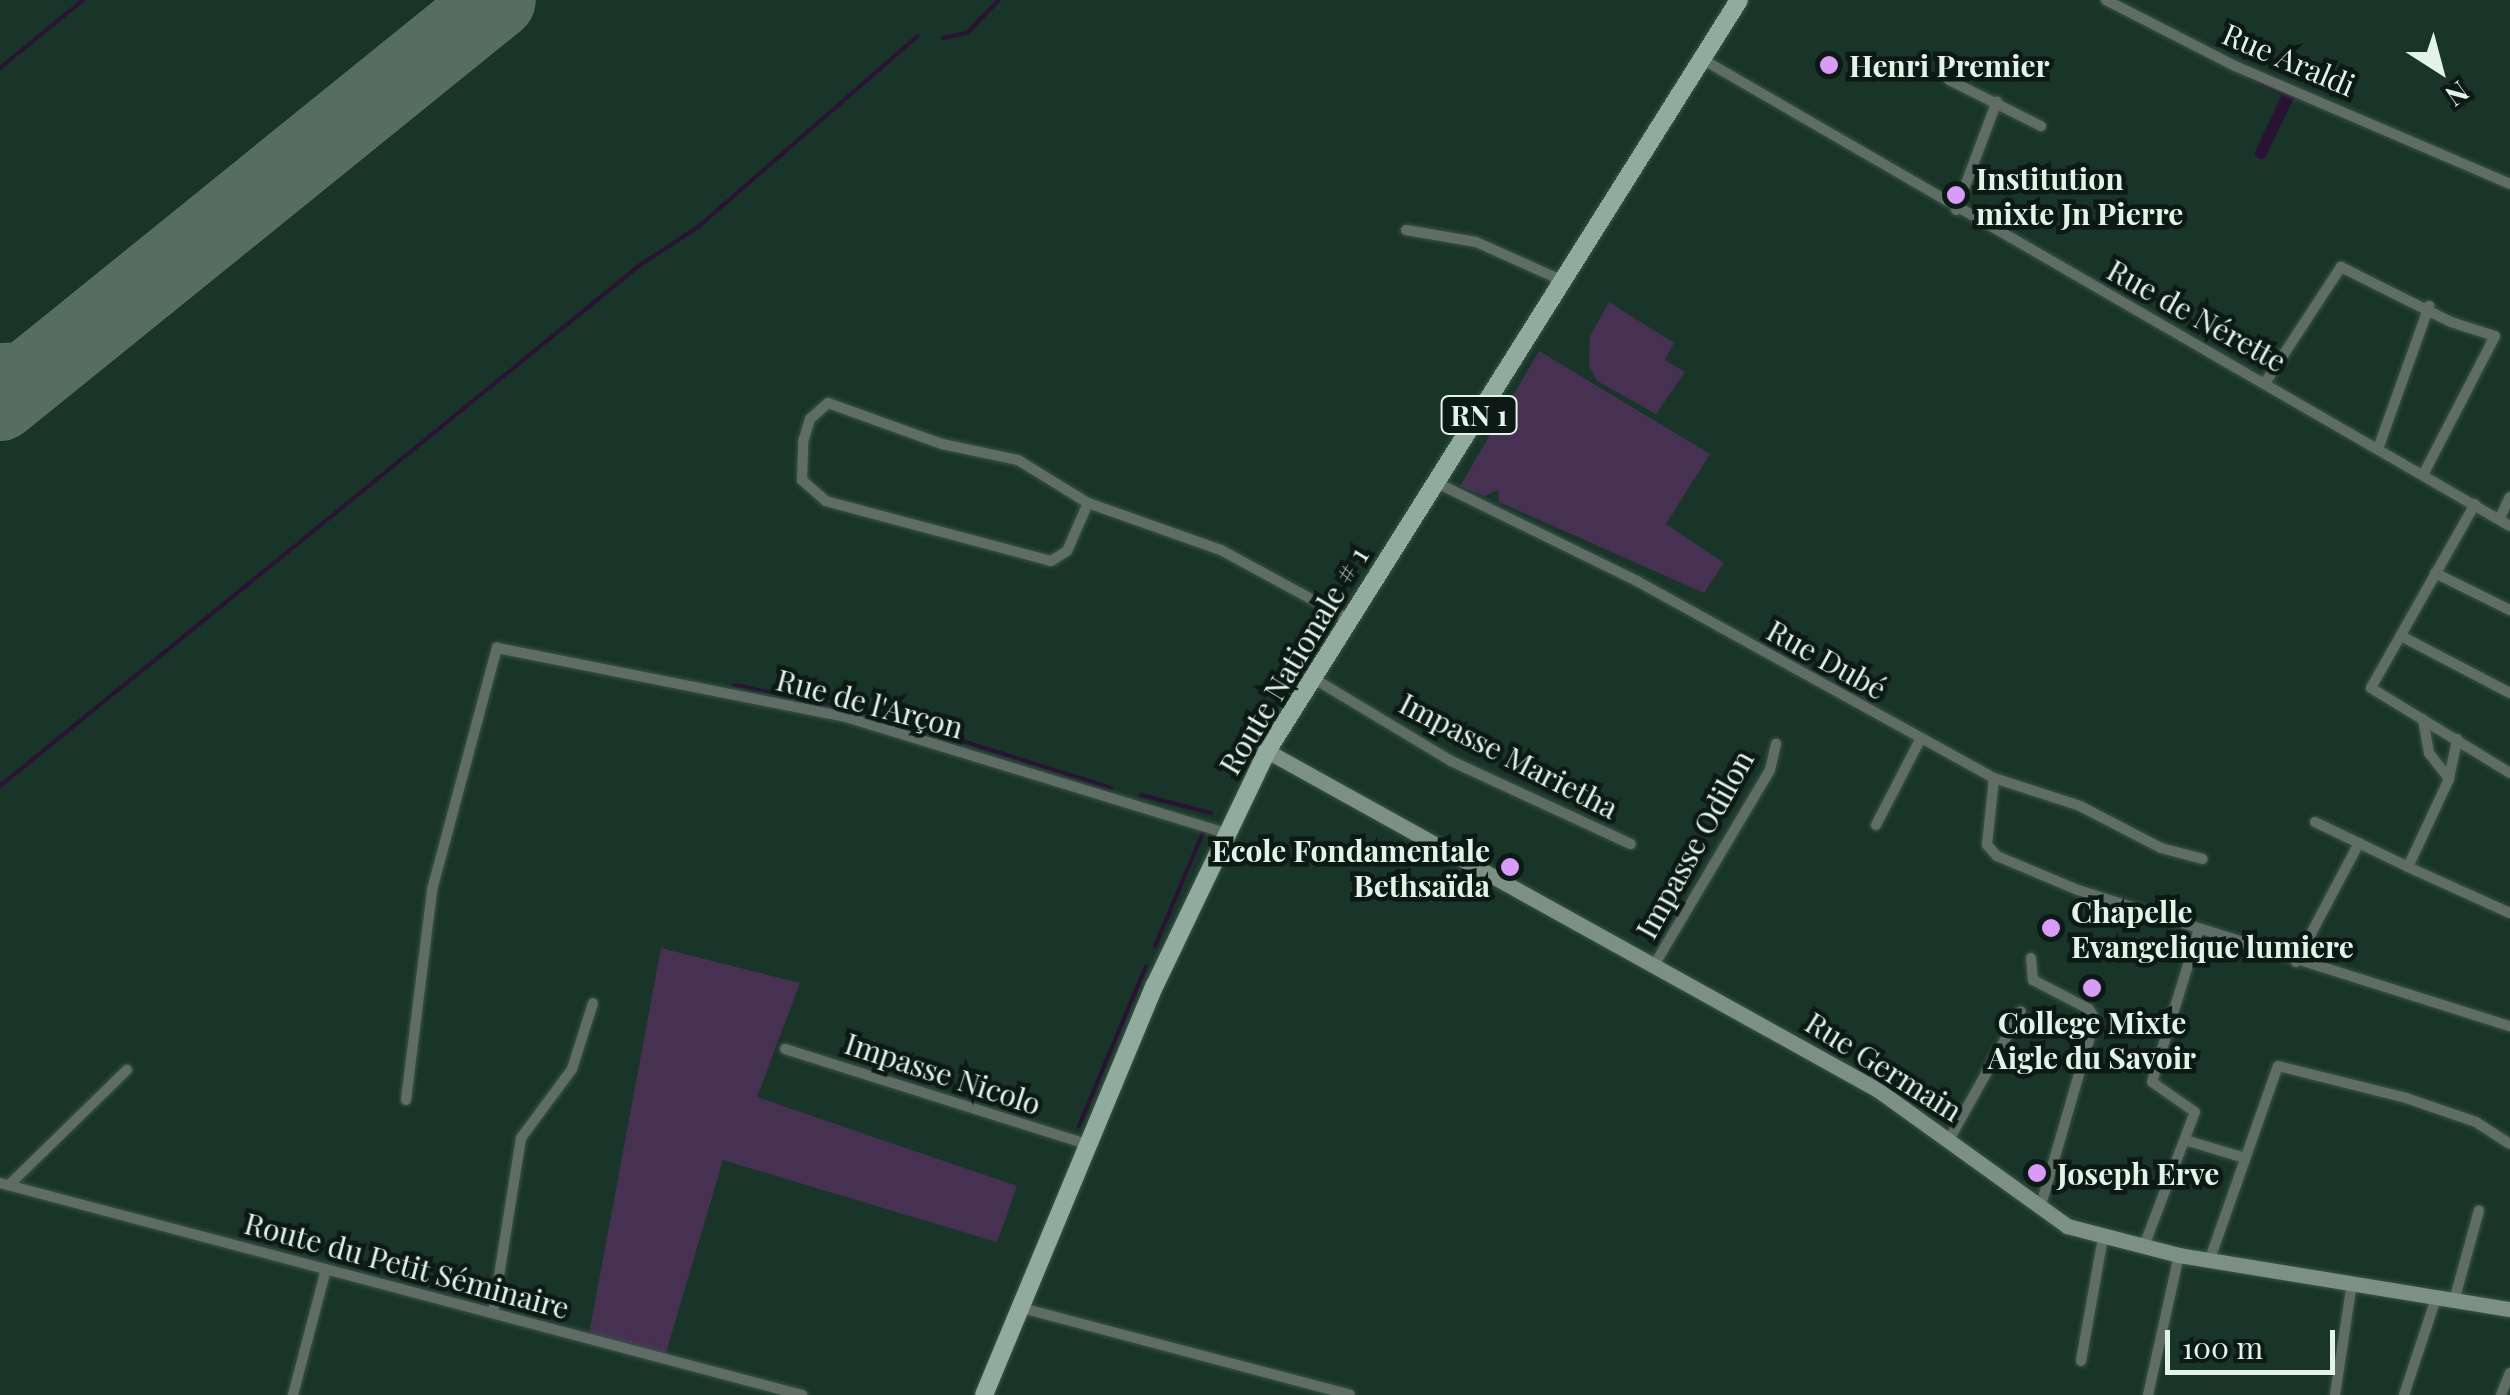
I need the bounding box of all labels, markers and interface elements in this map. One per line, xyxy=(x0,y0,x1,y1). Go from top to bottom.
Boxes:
street label: Rue Araldi xyxy=(2217,15,2361,103)
north arrow xyxy=(2390,20,2490,120)
place label: Henri Premier xyxy=(1849,47,2050,83)
marker: Henri Premier xyxy=(1818,54,1840,76)
text: N xyxy=(2439,74,2477,116)
place label: Institution mixte Jn Pierre xyxy=(1976,160,2183,230)
marker: Institution mixte Jn Pierre xyxy=(1945,184,1967,206)
street label: Rue de Nérette xyxy=(2101,251,2293,379)
road number: RN 1 xyxy=(1439,392,1519,438)
street label: Route Nationale # 1 xyxy=(1211,540,1375,780)
street label: Rue Dubé xyxy=(1761,612,1893,706)
street label: Rue de l'Arçon xyxy=(772,661,968,745)
street label: Impasse Marietha xyxy=(1394,684,1624,826)
street label: Impasse Odilon xyxy=(1627,744,1761,944)
place label: Ecole Fondamentale Bethsaïda xyxy=(1212,832,1490,902)
marker: Ecole Fondamentale Bethsaïda xyxy=(1499,856,1521,878)
place label: Chapelle Evangelique lumiere xyxy=(2071,893,2354,964)
marker: Chapelle Evangelique lumiere xyxy=(2040,917,2062,939)
marker: College Mixte Aigle du Savoir xyxy=(2081,977,2103,999)
street label: Rue Germain xyxy=(1799,1004,1969,1128)
place label: College Mixte Aigle du Savoir xyxy=(1988,1004,2196,1074)
street label: Impasse Nicolo xyxy=(841,1024,1045,1122)
place label: Joseph Erve xyxy=(2057,1155,2219,1191)
marker: Joseph Erve xyxy=(2026,1162,2048,1184)
street label: Route du Petit Séminaire xyxy=(240,1204,574,1326)
scale bar xyxy=(2170,1310,2340,1372)
text: 100 m xyxy=(2182,1327,2263,1367)

